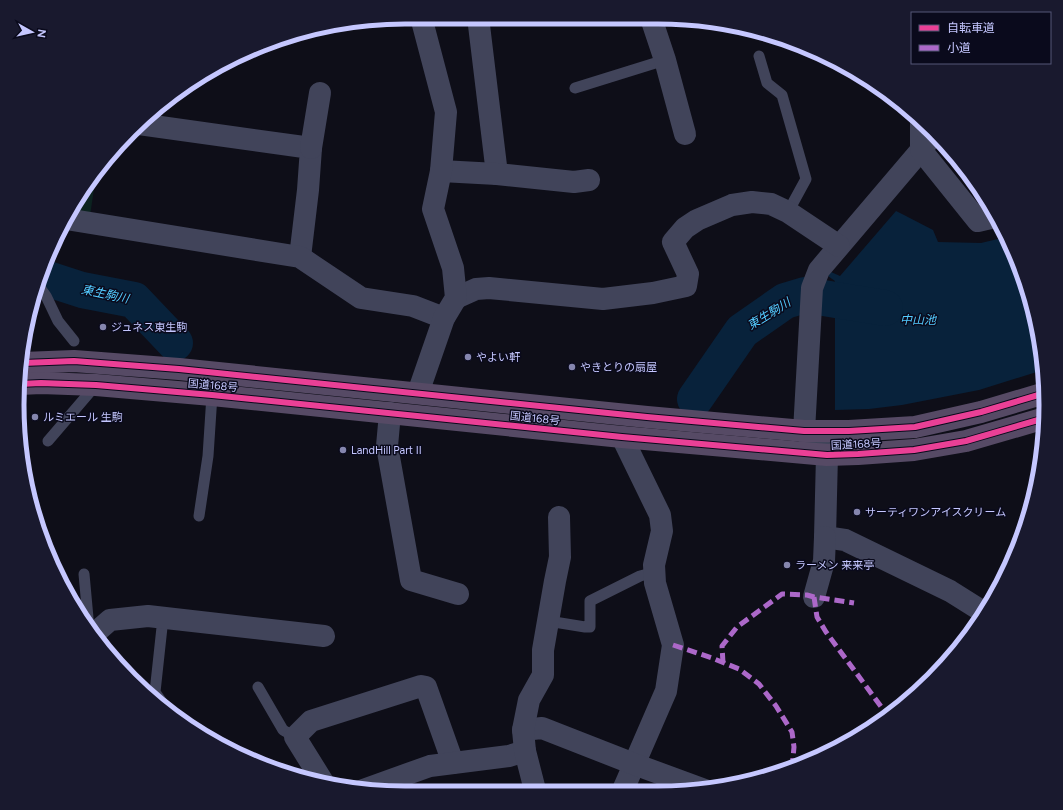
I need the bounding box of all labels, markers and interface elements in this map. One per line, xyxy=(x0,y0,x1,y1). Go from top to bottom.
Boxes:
north arrow xyxy=(12,12,52,52)
legend xyxy=(911,12,1051,64)
text: 自転車道 xyxy=(947,21,995,35)
text: N xyxy=(34,28,48,38)
text: 小道 xyxy=(947,41,971,55)
water label: 東生駒川 xyxy=(80,282,132,306)
water label: 東生駒川 xyxy=(745,294,795,333)
water label: 中山池 xyxy=(900,313,937,327)
place label: ジュネス東生駒 xyxy=(111,321,187,334)
marker: ジュネス東生駒 xyxy=(98,322,108,332)
place label: やよい軒 xyxy=(476,351,521,364)
marker: やよい軒 xyxy=(463,352,473,362)
place label: やきとりの扇屋 xyxy=(580,361,657,374)
marker: やきとりの扇屋 xyxy=(567,362,577,372)
street label: 国道168号 xyxy=(187,377,239,394)
street label: 国道168号 xyxy=(509,409,561,428)
place label: ルミエール 生駒 xyxy=(43,411,123,424)
marker: ルミエール 生駒 xyxy=(30,412,40,422)
street label: 国道168号 xyxy=(830,437,882,452)
place label: LandHill Part II xyxy=(351,444,422,457)
marker: LandHill Part II xyxy=(338,445,348,455)
place label: サーティワンアイスクリーム xyxy=(865,506,1006,519)
marker: サーティワンアイスクリーム xyxy=(852,507,862,517)
place label: ラーメン 来来亭 xyxy=(795,559,874,572)
marker: ラーメン 来来亭 xyxy=(782,560,792,570)

